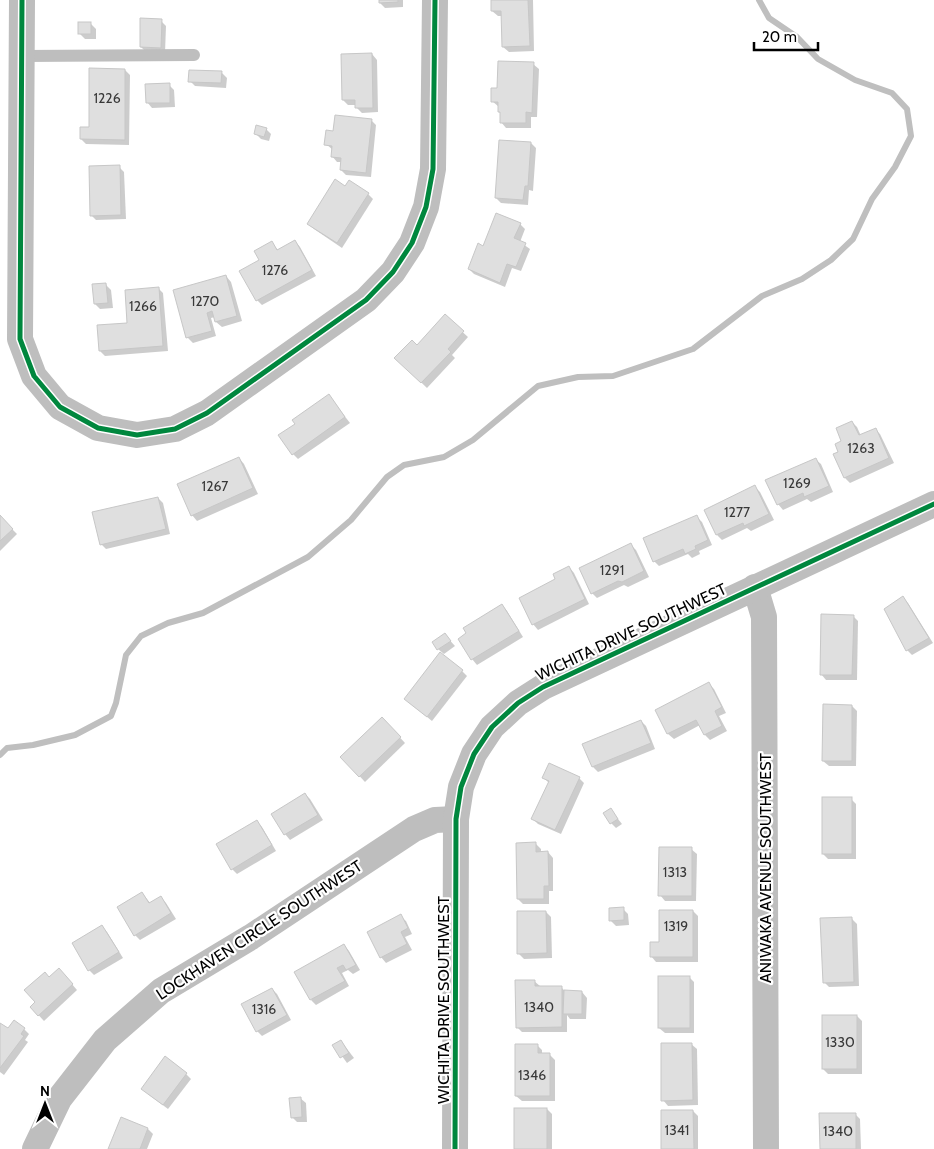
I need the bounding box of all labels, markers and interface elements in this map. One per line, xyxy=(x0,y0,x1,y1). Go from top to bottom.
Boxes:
scale bar xyxy=(754,20,818,52)
text: 20 m xyxy=(762,28,797,46)
house number: 1226 xyxy=(93,89,121,107)
house number: 1276 xyxy=(262,261,288,279)
house number: 1270 xyxy=(191,292,220,310)
house number: 1266 xyxy=(129,297,157,315)
house number: 1263 xyxy=(847,439,875,457)
house number: 1269 xyxy=(783,474,811,492)
house number: 1267 xyxy=(202,477,228,495)
house number: 1277 xyxy=(724,503,750,521)
house number: 1291 xyxy=(600,561,624,579)
street label: WICHITA DRIVE SOUTHWEST xyxy=(533,579,730,685)
street label: ANIWAKA AVENUE SOUTHWEST xyxy=(756,752,775,983)
street label: LOCKHAVEN CIRCLE SOUTHWEST xyxy=(153,856,366,1004)
house number: 1313 xyxy=(663,863,687,881)
street label: WICHITA DRIVE SOUTHWEST xyxy=(434,895,453,1104)
house number: 1319 xyxy=(664,917,688,935)
house number: 1340 xyxy=(524,998,554,1016)
house number: 1316 xyxy=(252,1000,276,1018)
house number: 1330 xyxy=(825,1033,855,1051)
house number: 1346 xyxy=(518,1066,546,1084)
north arrow xyxy=(20,1079,70,1129)
text: N xyxy=(40,1082,50,1100)
house number: 1341 xyxy=(665,1121,689,1139)
house number: 1340 xyxy=(823,1122,853,1140)

